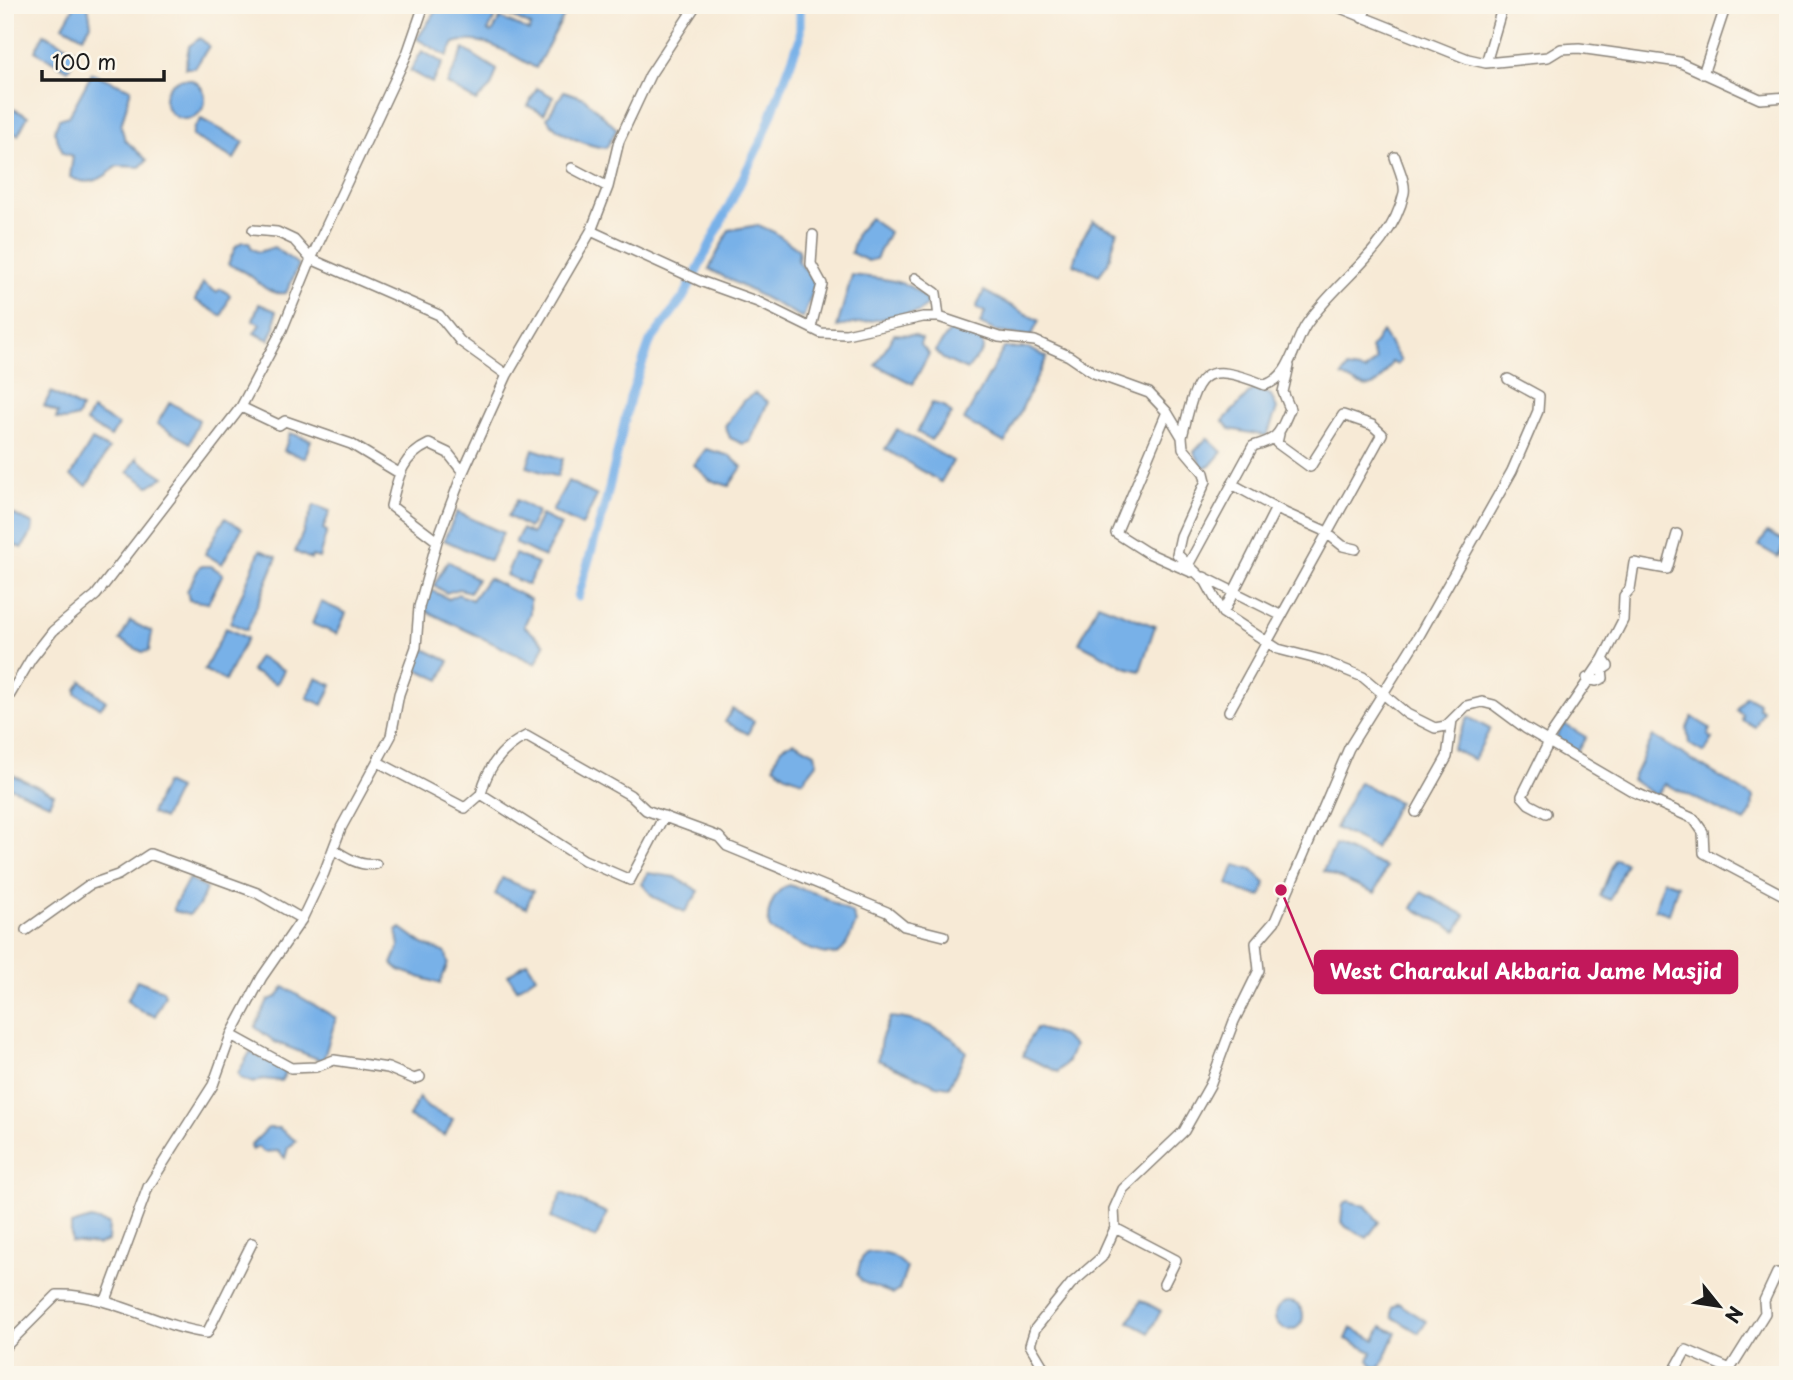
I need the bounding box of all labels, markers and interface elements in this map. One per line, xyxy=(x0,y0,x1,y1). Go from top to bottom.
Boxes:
scale bar xyxy=(42,38,164,82)
text: 100 m xyxy=(52,45,116,77)
callout: West Charakul Akbaria Jame Masjid xyxy=(1315,951,1737,993)
text: West Charakul Akbaria Jame Masjid xyxy=(1330,954,1722,986)
north arrow xyxy=(1685,1272,1755,1342)
text: N xyxy=(1719,1301,1750,1329)

